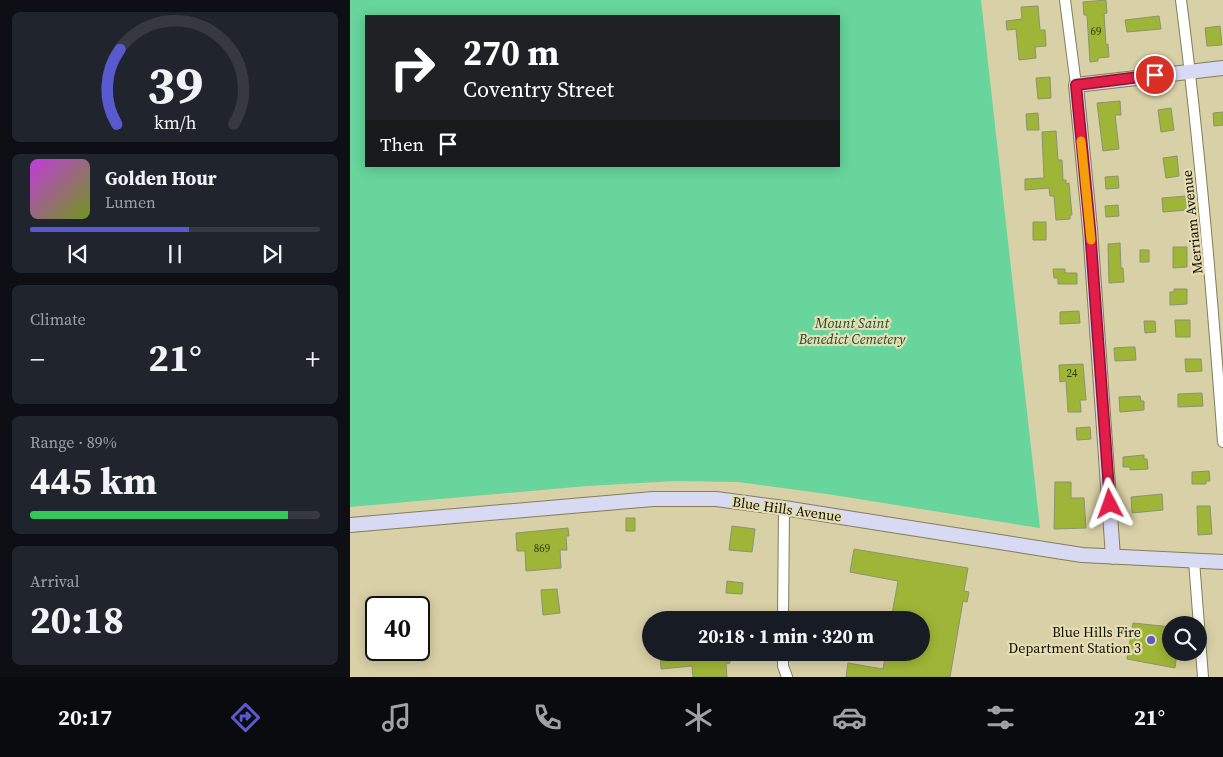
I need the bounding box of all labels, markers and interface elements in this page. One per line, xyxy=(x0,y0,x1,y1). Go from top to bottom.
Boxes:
house number: 69 xyxy=(1091,24,1102,39)
text: 270 m xyxy=(463,29,559,77)
icon: right xyxy=(380,35,445,100)
text: 39 xyxy=(147,49,203,120)
pin xyxy=(1134,54,1176,96)
icon: arrive xyxy=(1141,61,1169,89)
text: Coventry Street xyxy=(463,74,614,104)
text: km/h xyxy=(154,110,197,135)
icon: arrive xyxy=(434,130,462,158)
text: Then xyxy=(380,131,424,157)
text: Golden Hour xyxy=(105,165,217,191)
street label: Merriam Avenue xyxy=(1177,169,1207,275)
text: Lumen xyxy=(105,191,156,213)
icon: previous xyxy=(64,240,92,268)
icon: pause xyxy=(161,240,189,268)
icon: next xyxy=(258,240,286,268)
text: Climate xyxy=(30,308,86,330)
park label: Mount Saint Benedict Cemetery xyxy=(798,313,906,349)
text: 21° xyxy=(148,332,202,384)
text: − xyxy=(30,340,45,378)
text: + xyxy=(305,340,320,378)
house number: 24 xyxy=(1067,366,1078,381)
text: Range · 89% xyxy=(30,431,117,453)
text: 445 km xyxy=(30,455,157,507)
position arrow xyxy=(1083,477,1135,529)
street label: Blue Hills Avenue xyxy=(731,491,843,527)
house number: 869 xyxy=(534,541,550,556)
text: Arrival xyxy=(30,570,79,592)
text: 20:18 xyxy=(30,594,124,646)
speed limit sign: 40 xyxy=(365,596,430,661)
map controls xyxy=(1162,616,1207,661)
button: search xyxy=(1162,616,1207,661)
place label: Blue Hills Fire Department Station 3 xyxy=(1008,622,1141,658)
text: 20:18 · 1 min · 320 m xyxy=(698,623,874,649)
marker: Blue Hills Fire Department Station 3 xyxy=(1145,634,1157,646)
icon: directions xyxy=(228,700,263,735)
icon: music xyxy=(379,700,414,735)
icon: phone xyxy=(530,700,565,735)
icon: climate xyxy=(681,700,716,735)
icon: car xyxy=(832,700,867,735)
icon: filters xyxy=(983,700,1018,735)
text: 20:17 xyxy=(58,702,112,732)
text: 21° xyxy=(1134,702,1165,732)

